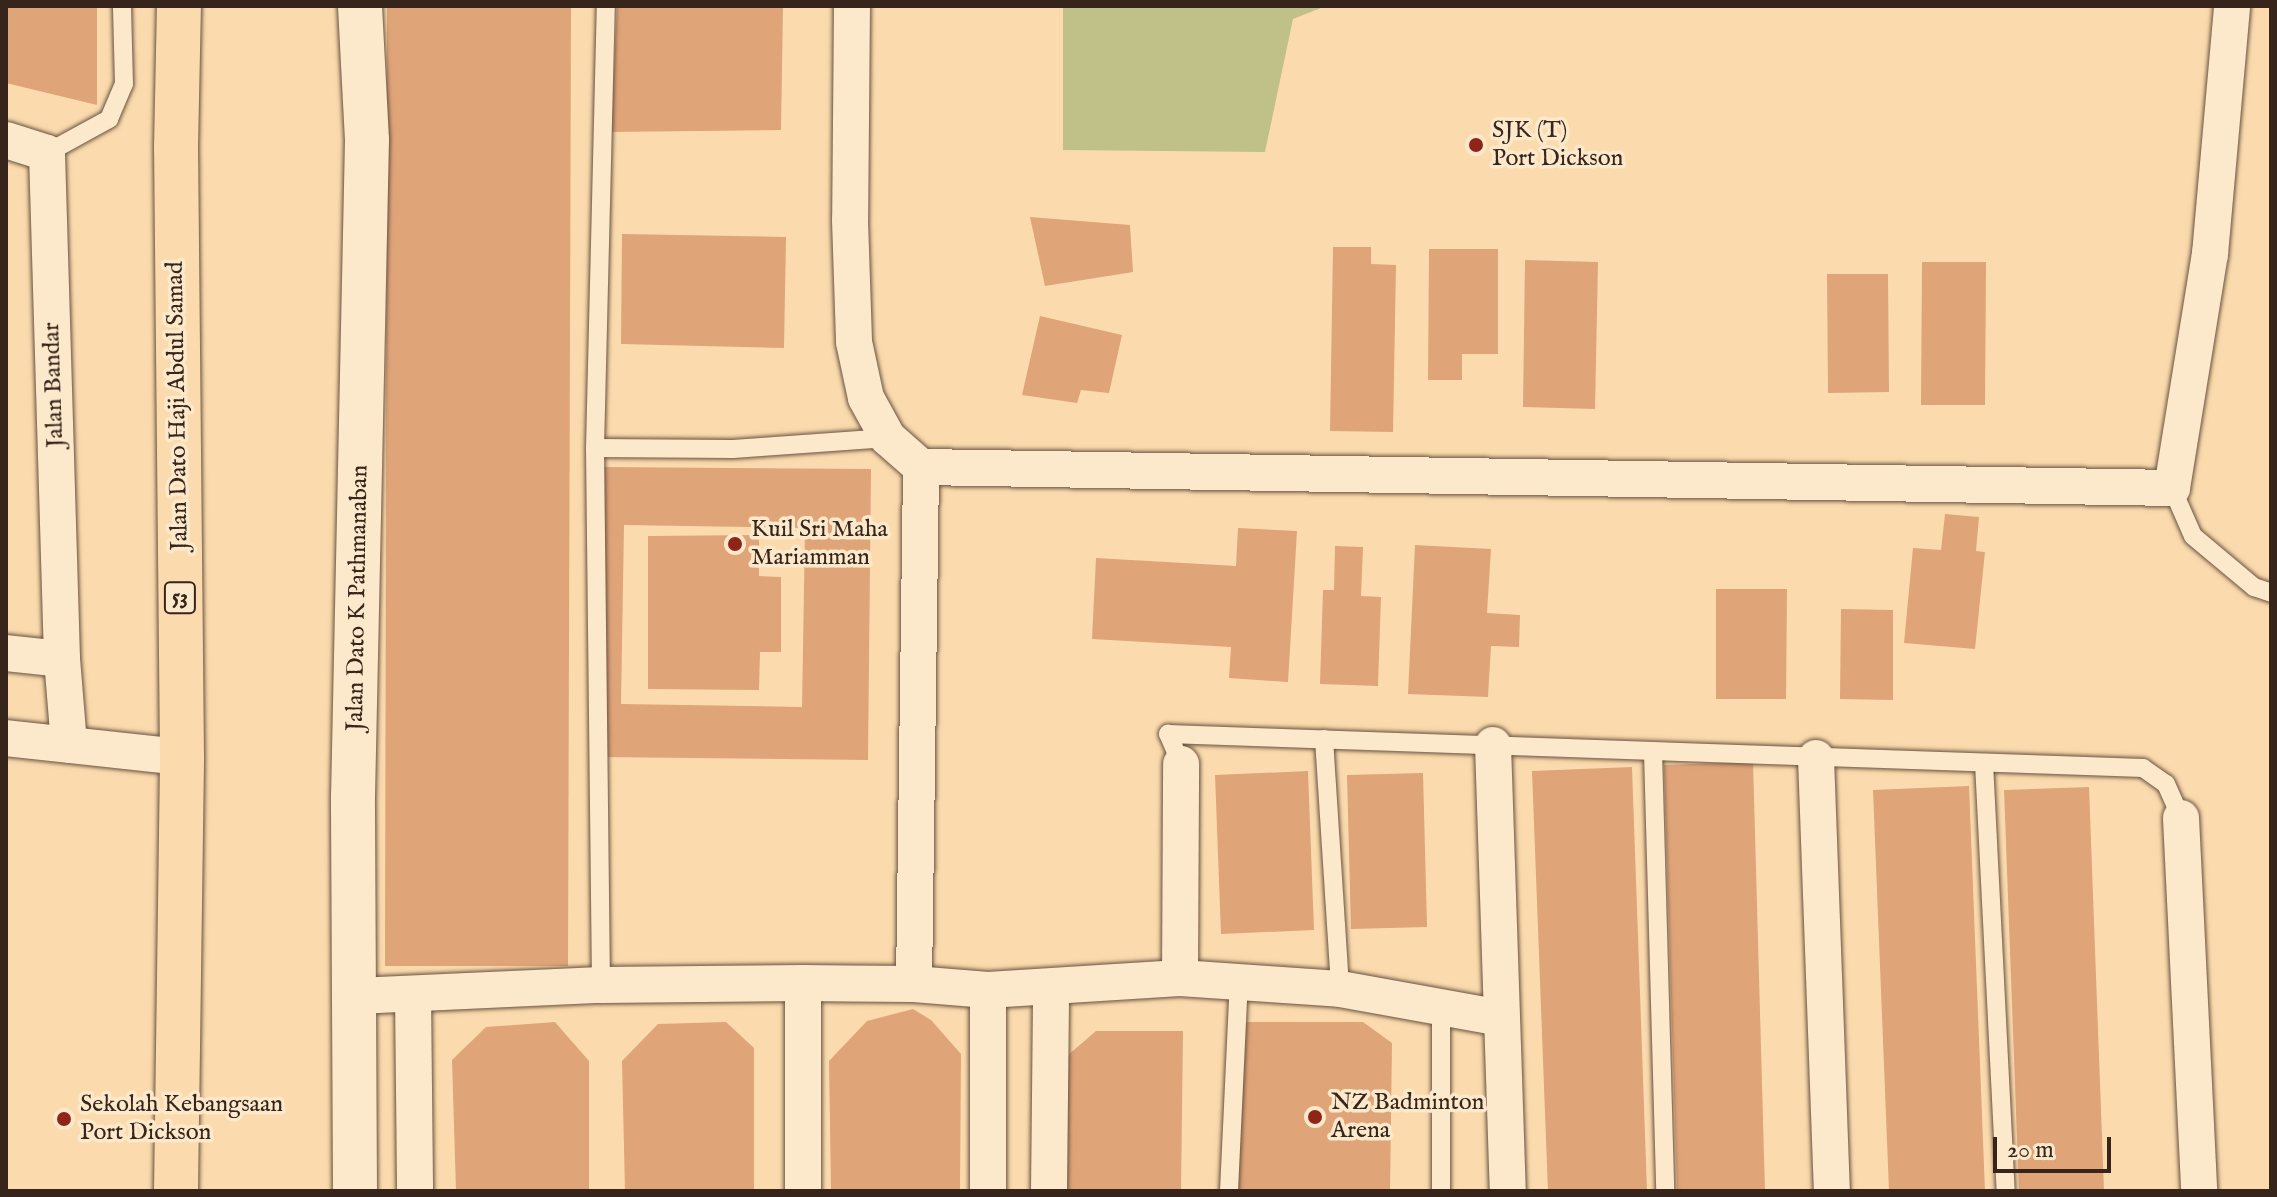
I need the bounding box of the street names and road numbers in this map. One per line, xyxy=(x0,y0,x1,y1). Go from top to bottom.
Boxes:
street label: Jalan Dato Haji Abdul Samad xyxy=(161,261,195,551)
street label: Jalan Bandar xyxy=(37,322,71,448)
street label: Jalan Dato K Pathmanaban xyxy=(341,465,375,731)
road number: 53 xyxy=(162,580,198,616)

